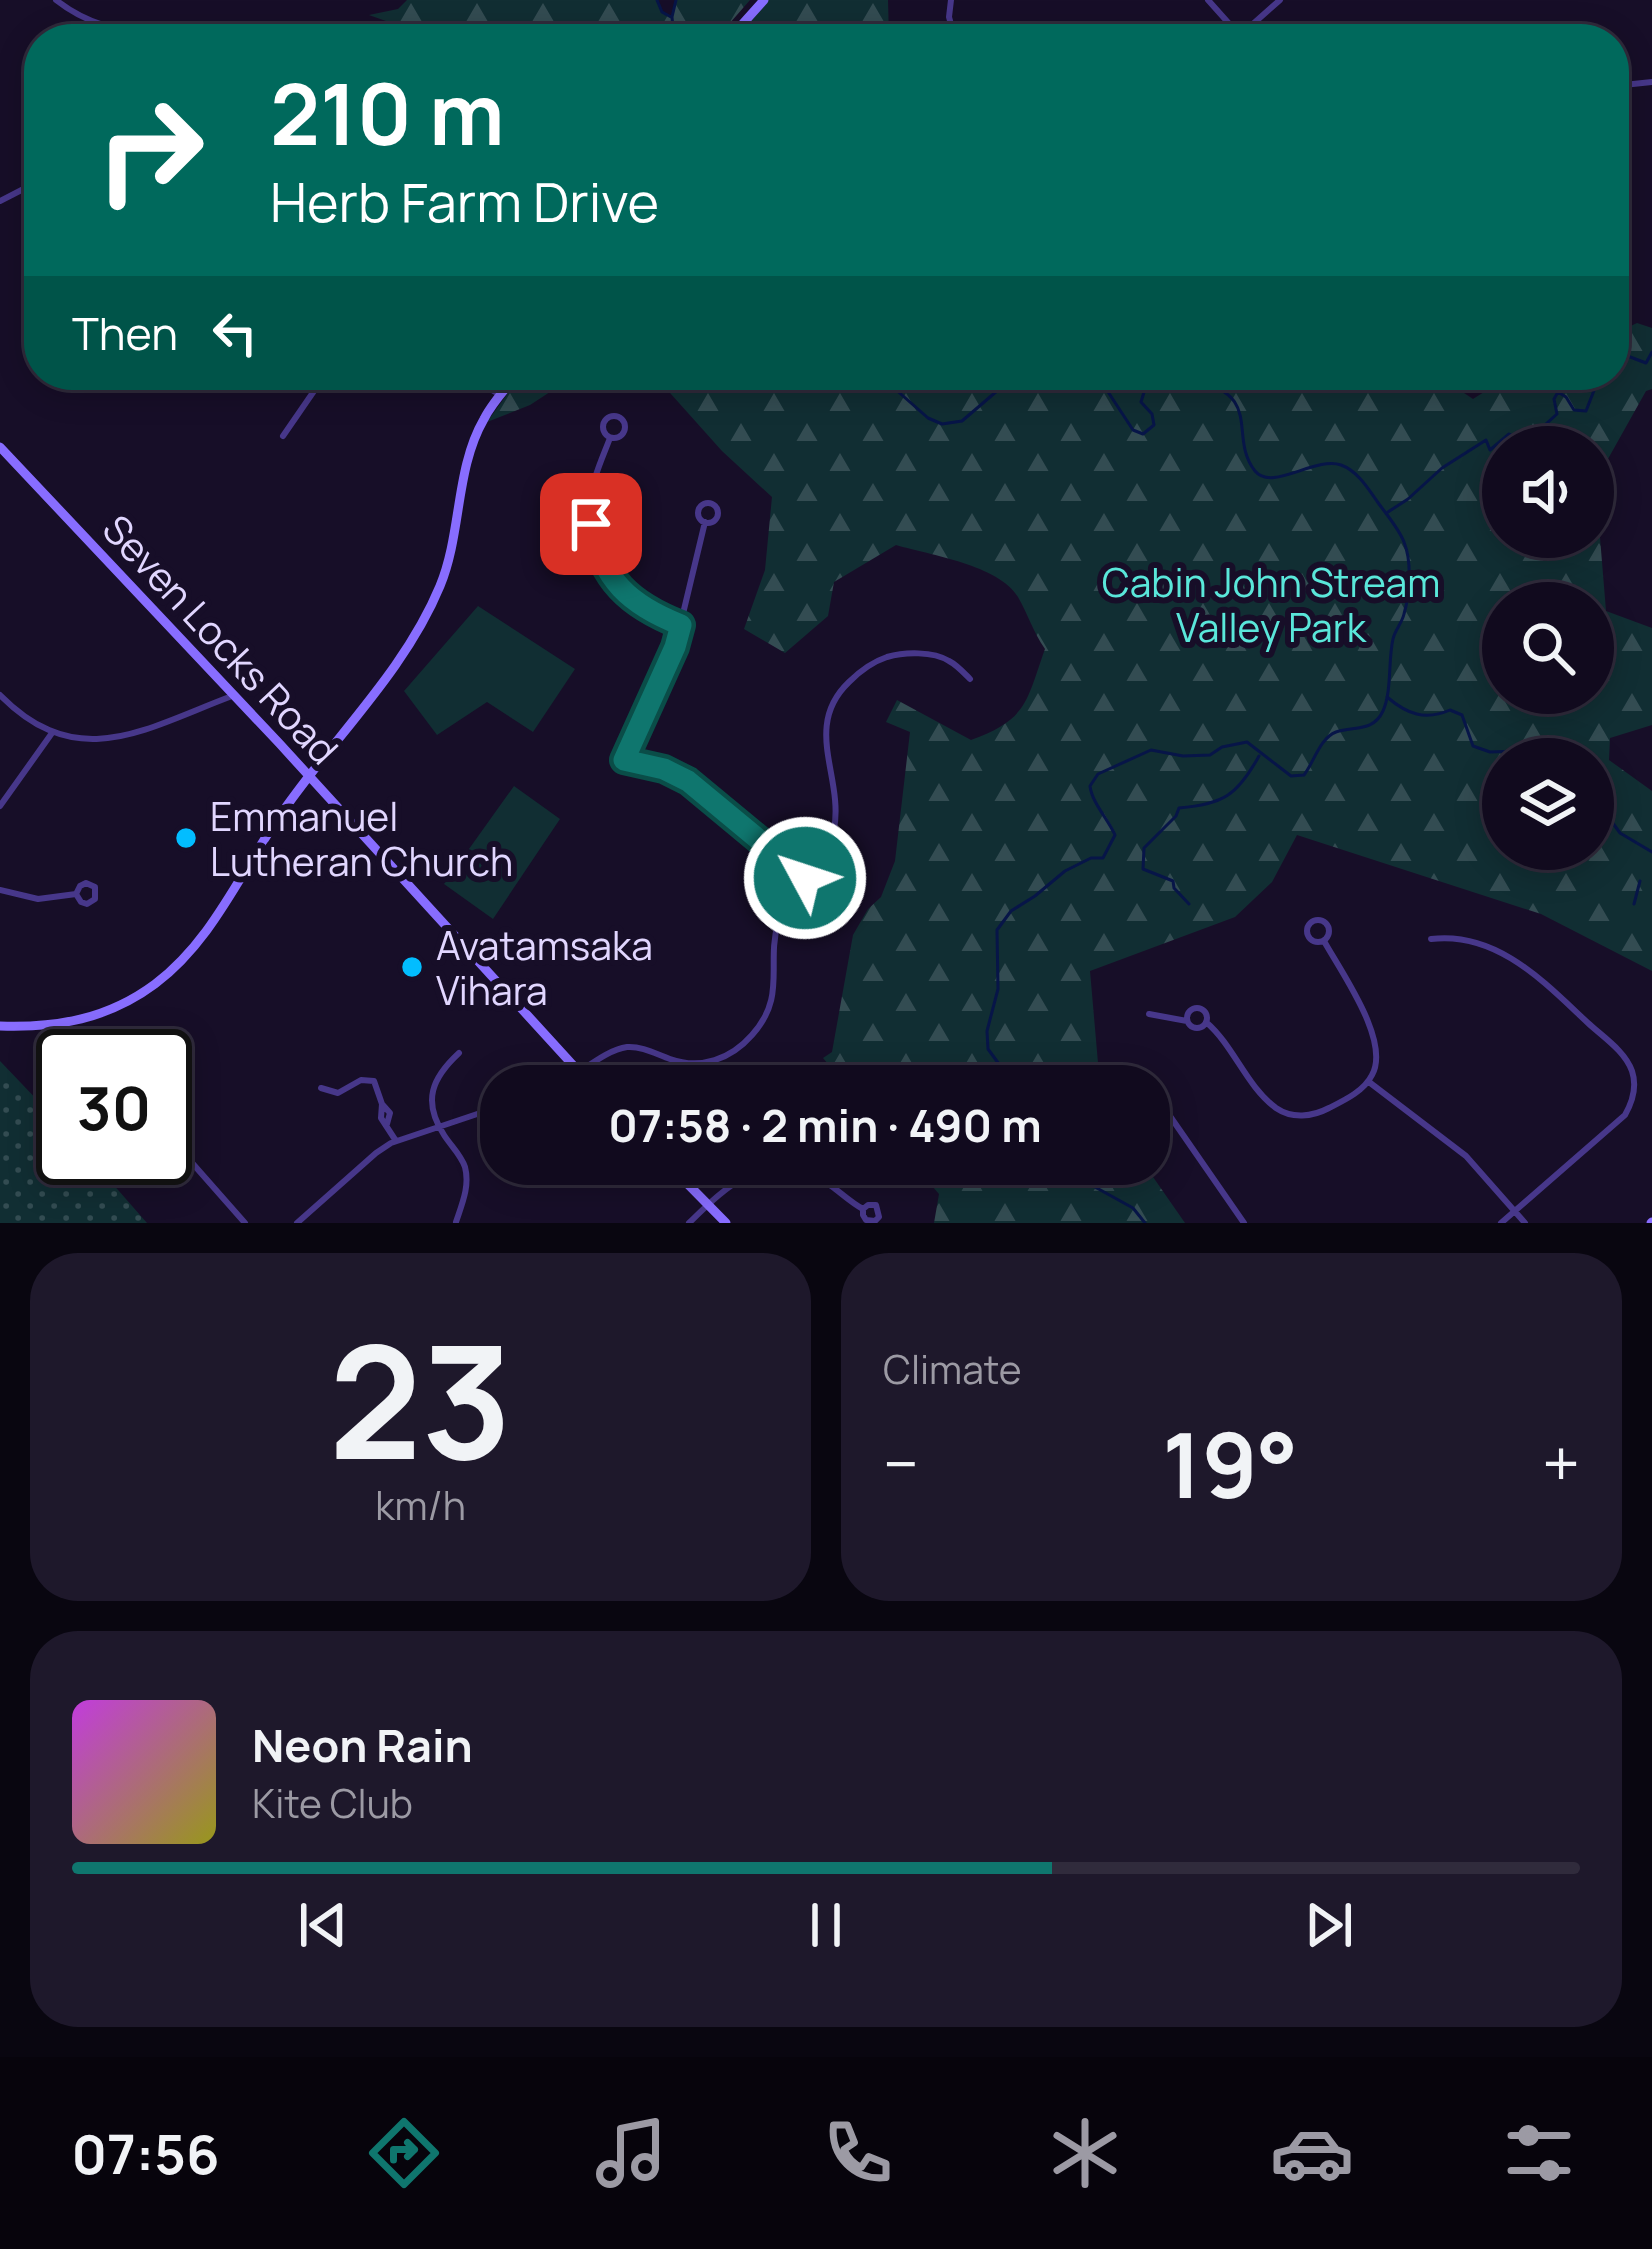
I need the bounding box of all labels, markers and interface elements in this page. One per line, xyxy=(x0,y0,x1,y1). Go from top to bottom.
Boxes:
text: 210 m xyxy=(270,55,504,170)
icon: right xyxy=(72,72,228,228)
text: Herb Farm Drive xyxy=(270,164,659,238)
icon: left xyxy=(202,300,268,366)
text: Then xyxy=(72,302,178,364)
map controls xyxy=(1482,426,1614,870)
button: sound xyxy=(1482,426,1614,558)
pin xyxy=(540,473,642,575)
icon: arrive xyxy=(558,491,624,557)
street label: Seven Locks Road xyxy=(91,503,351,775)
park label: Cabin John Stream Valley Park xyxy=(1102,555,1440,654)
button: search xyxy=(1482,582,1614,714)
button: layers xyxy=(1482,738,1614,870)
place label: Emmanuel Lutheran Church xyxy=(210,789,513,888)
position arrow xyxy=(742,815,868,941)
marker: Emmanuel Lutheran Church xyxy=(173,825,199,851)
place label: Avatamsaka Vihara xyxy=(436,918,653,1017)
marker: Avatamsaka Vihara xyxy=(399,954,425,980)
speed limit sign: 30 xyxy=(36,1029,192,1185)
text: 07:58 · 2 min · 490 m xyxy=(608,1094,1042,1156)
text: 23 xyxy=(329,1293,512,1506)
text: Climate xyxy=(883,1342,1022,1396)
text: 19° xyxy=(1162,1402,1298,1525)
text: − xyxy=(883,1418,919,1508)
text: + xyxy=(1542,1418,1580,1508)
text: km/h xyxy=(375,1478,466,1532)
text: Neon Rain xyxy=(252,1714,473,1776)
text: Kite Club xyxy=(252,1776,413,1830)
icon: previous xyxy=(290,1892,356,1958)
icon: pause xyxy=(793,1892,859,1958)
icon: next xyxy=(1296,1892,1362,1958)
icon: directions xyxy=(362,2111,446,2195)
icon: music xyxy=(589,2111,673,2195)
icon: phone xyxy=(816,2111,900,2195)
icon: climate xyxy=(1043,2111,1127,2195)
icon: car xyxy=(1270,2111,1354,2195)
icon: filters xyxy=(1497,2111,1581,2195)
text: 07:56 xyxy=(71,2116,219,2190)

